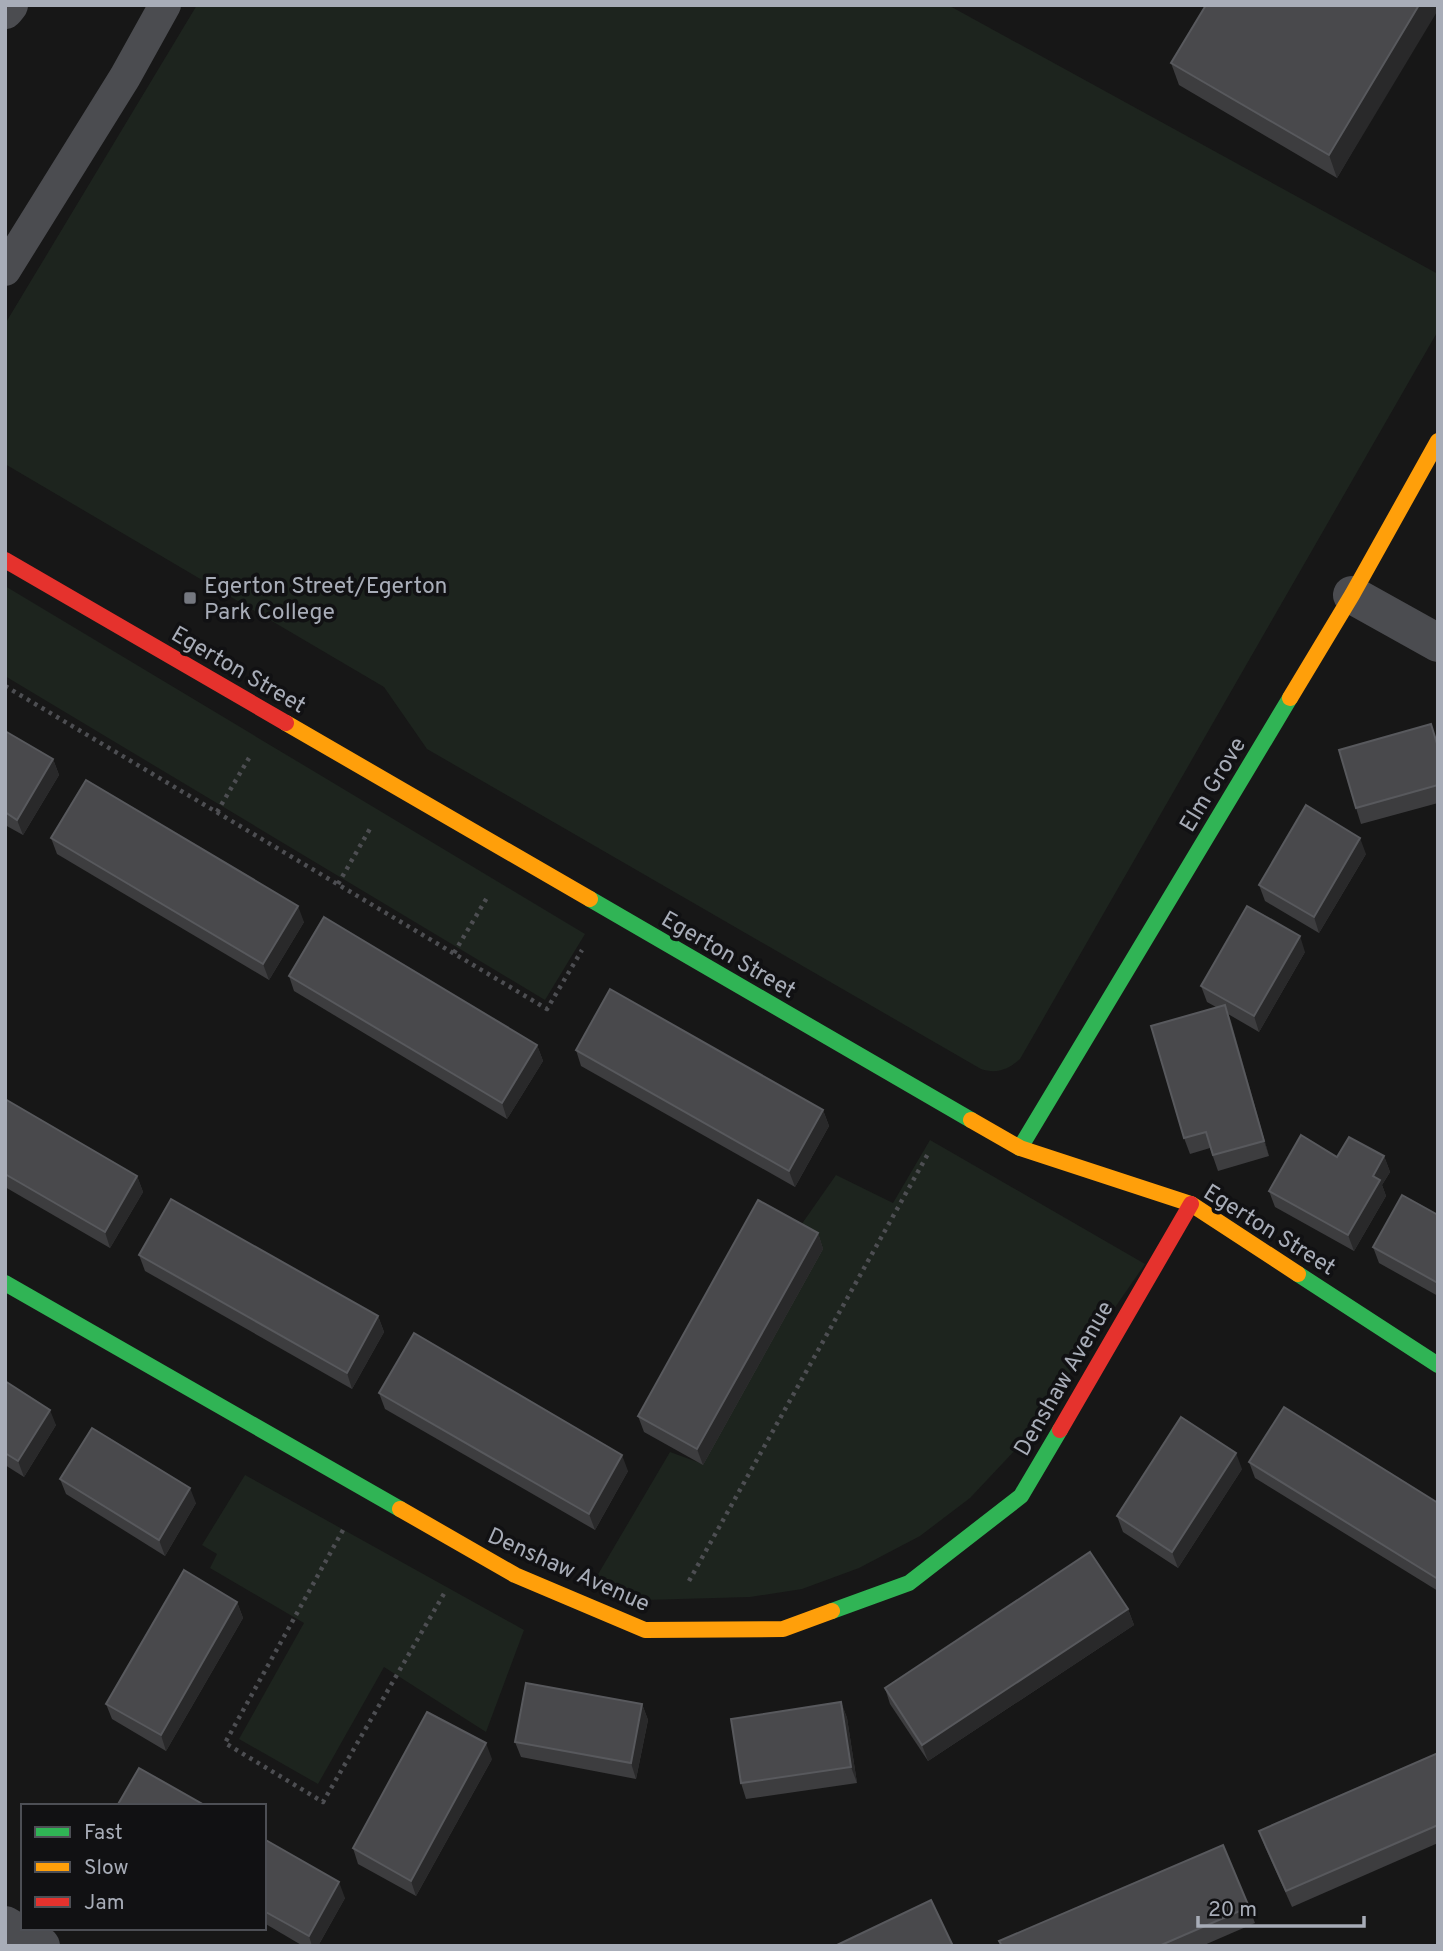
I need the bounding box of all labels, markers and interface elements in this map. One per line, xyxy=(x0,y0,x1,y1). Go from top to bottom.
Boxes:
place label: Egerton Street/Egerton Park College xyxy=(204,573,448,628)
marker: Egerton Street/Egerton Park College xyxy=(182,590,198,606)
street label: Egerton Street xyxy=(165,621,310,721)
street label: Elm Grove xyxy=(1175,733,1254,838)
street label: Egerton Street xyxy=(655,906,800,1006)
street label: Egerton Street xyxy=(1197,1179,1340,1283)
street label: Denshaw Avenue xyxy=(1009,1296,1121,1462)
street label: Denshaw Avenue xyxy=(482,1523,654,1620)
legend xyxy=(21,1804,266,1930)
text: Fast xyxy=(84,1820,123,1847)
text: Slow xyxy=(84,1855,129,1882)
scale bar xyxy=(1198,1884,1364,1928)
text: Jam xyxy=(84,1890,125,1917)
text: 20 m xyxy=(1208,1897,1257,1924)

